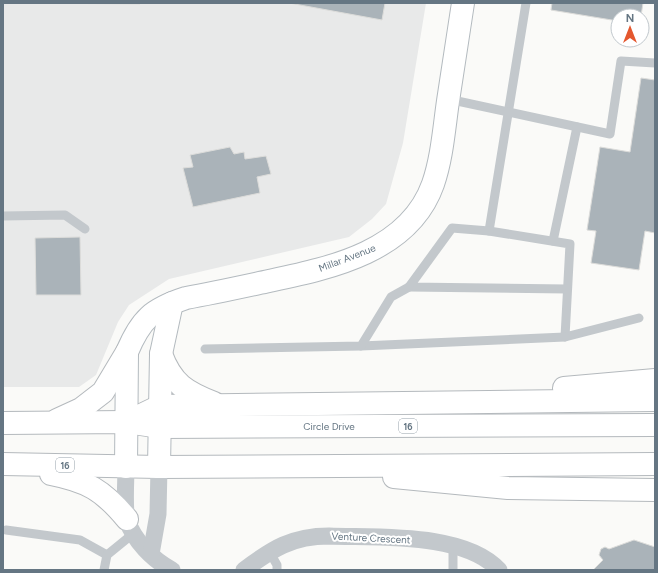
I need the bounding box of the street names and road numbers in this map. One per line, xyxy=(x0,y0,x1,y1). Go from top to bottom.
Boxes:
street label: Millar Avenue xyxy=(317,241,378,275)
road number: 16 xyxy=(399,419,417,433)
street label: Circle Drive xyxy=(303,420,355,433)
road number: 16 xyxy=(56,458,74,472)
street label: Venture Crescent xyxy=(331,529,411,547)

